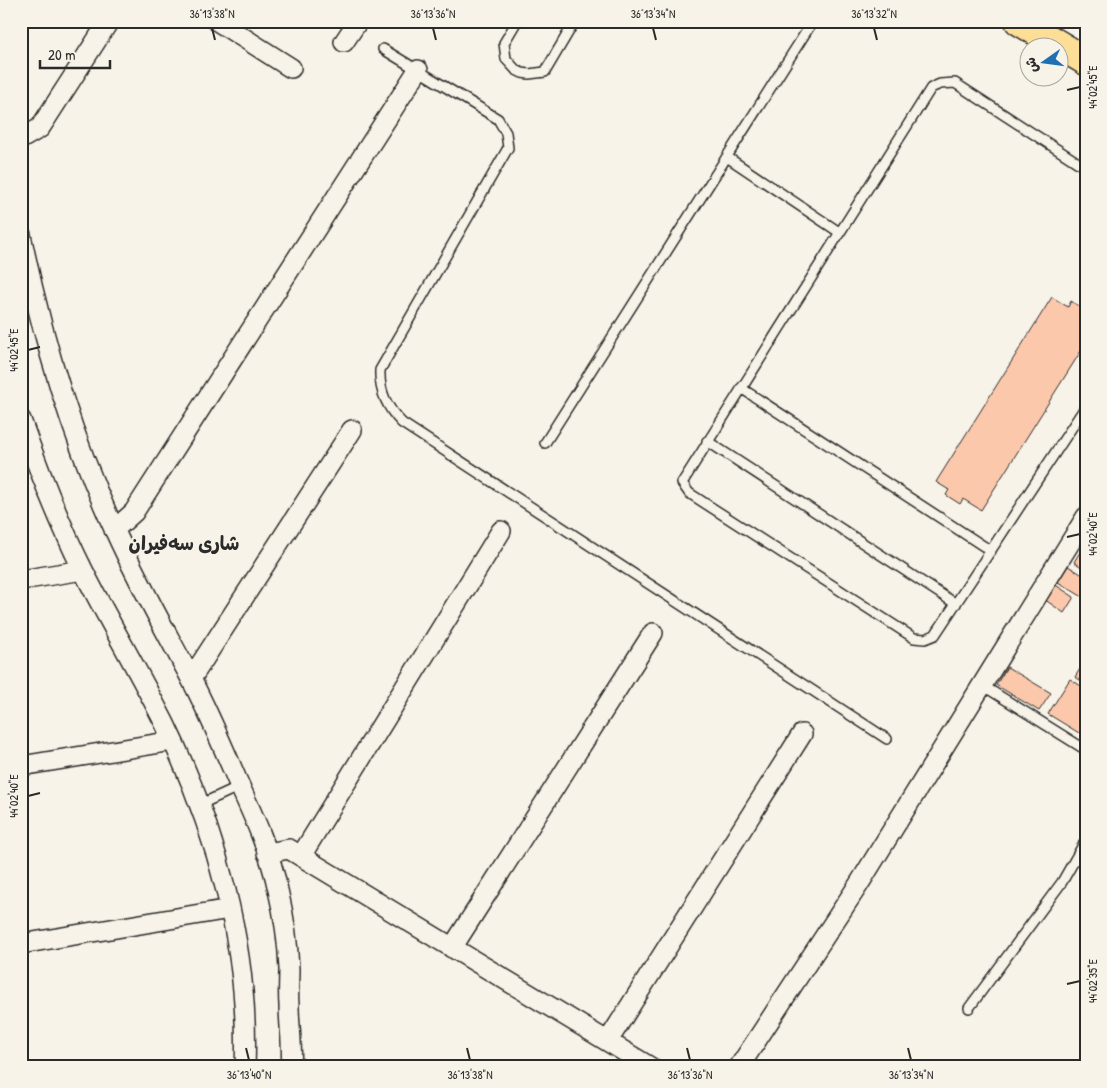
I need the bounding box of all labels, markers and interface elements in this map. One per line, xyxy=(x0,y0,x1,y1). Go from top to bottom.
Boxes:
text: 36°13'38"N xyxy=(189,5,235,22)
text: 36°13'36"N xyxy=(411,5,455,22)
text: 36°13'34"N xyxy=(631,5,675,22)
text: 36°13'32"N xyxy=(851,5,897,22)
scale bar xyxy=(40,38,110,70)
north arrow xyxy=(1020,38,1070,88)
text: 20 m xyxy=(48,44,75,65)
text: ش xyxy=(1020,55,1042,75)
text: 44°02'45"E xyxy=(1084,65,1101,109)
text: 44°02'45"E xyxy=(5,328,22,372)
text: 44°02'40"E xyxy=(1084,512,1101,556)
district label: شاری سەفیران xyxy=(129,530,239,556)
text: 44°02'40"E xyxy=(5,774,22,818)
text: 44°02'35"E xyxy=(1084,958,1101,1003)
text: 36°13'40"N xyxy=(227,1066,271,1083)
text: 36°13'38"N xyxy=(447,1066,493,1083)
text: 36°13'36"N xyxy=(668,1066,712,1083)
text: 36°13'34"N xyxy=(889,1066,933,1083)

